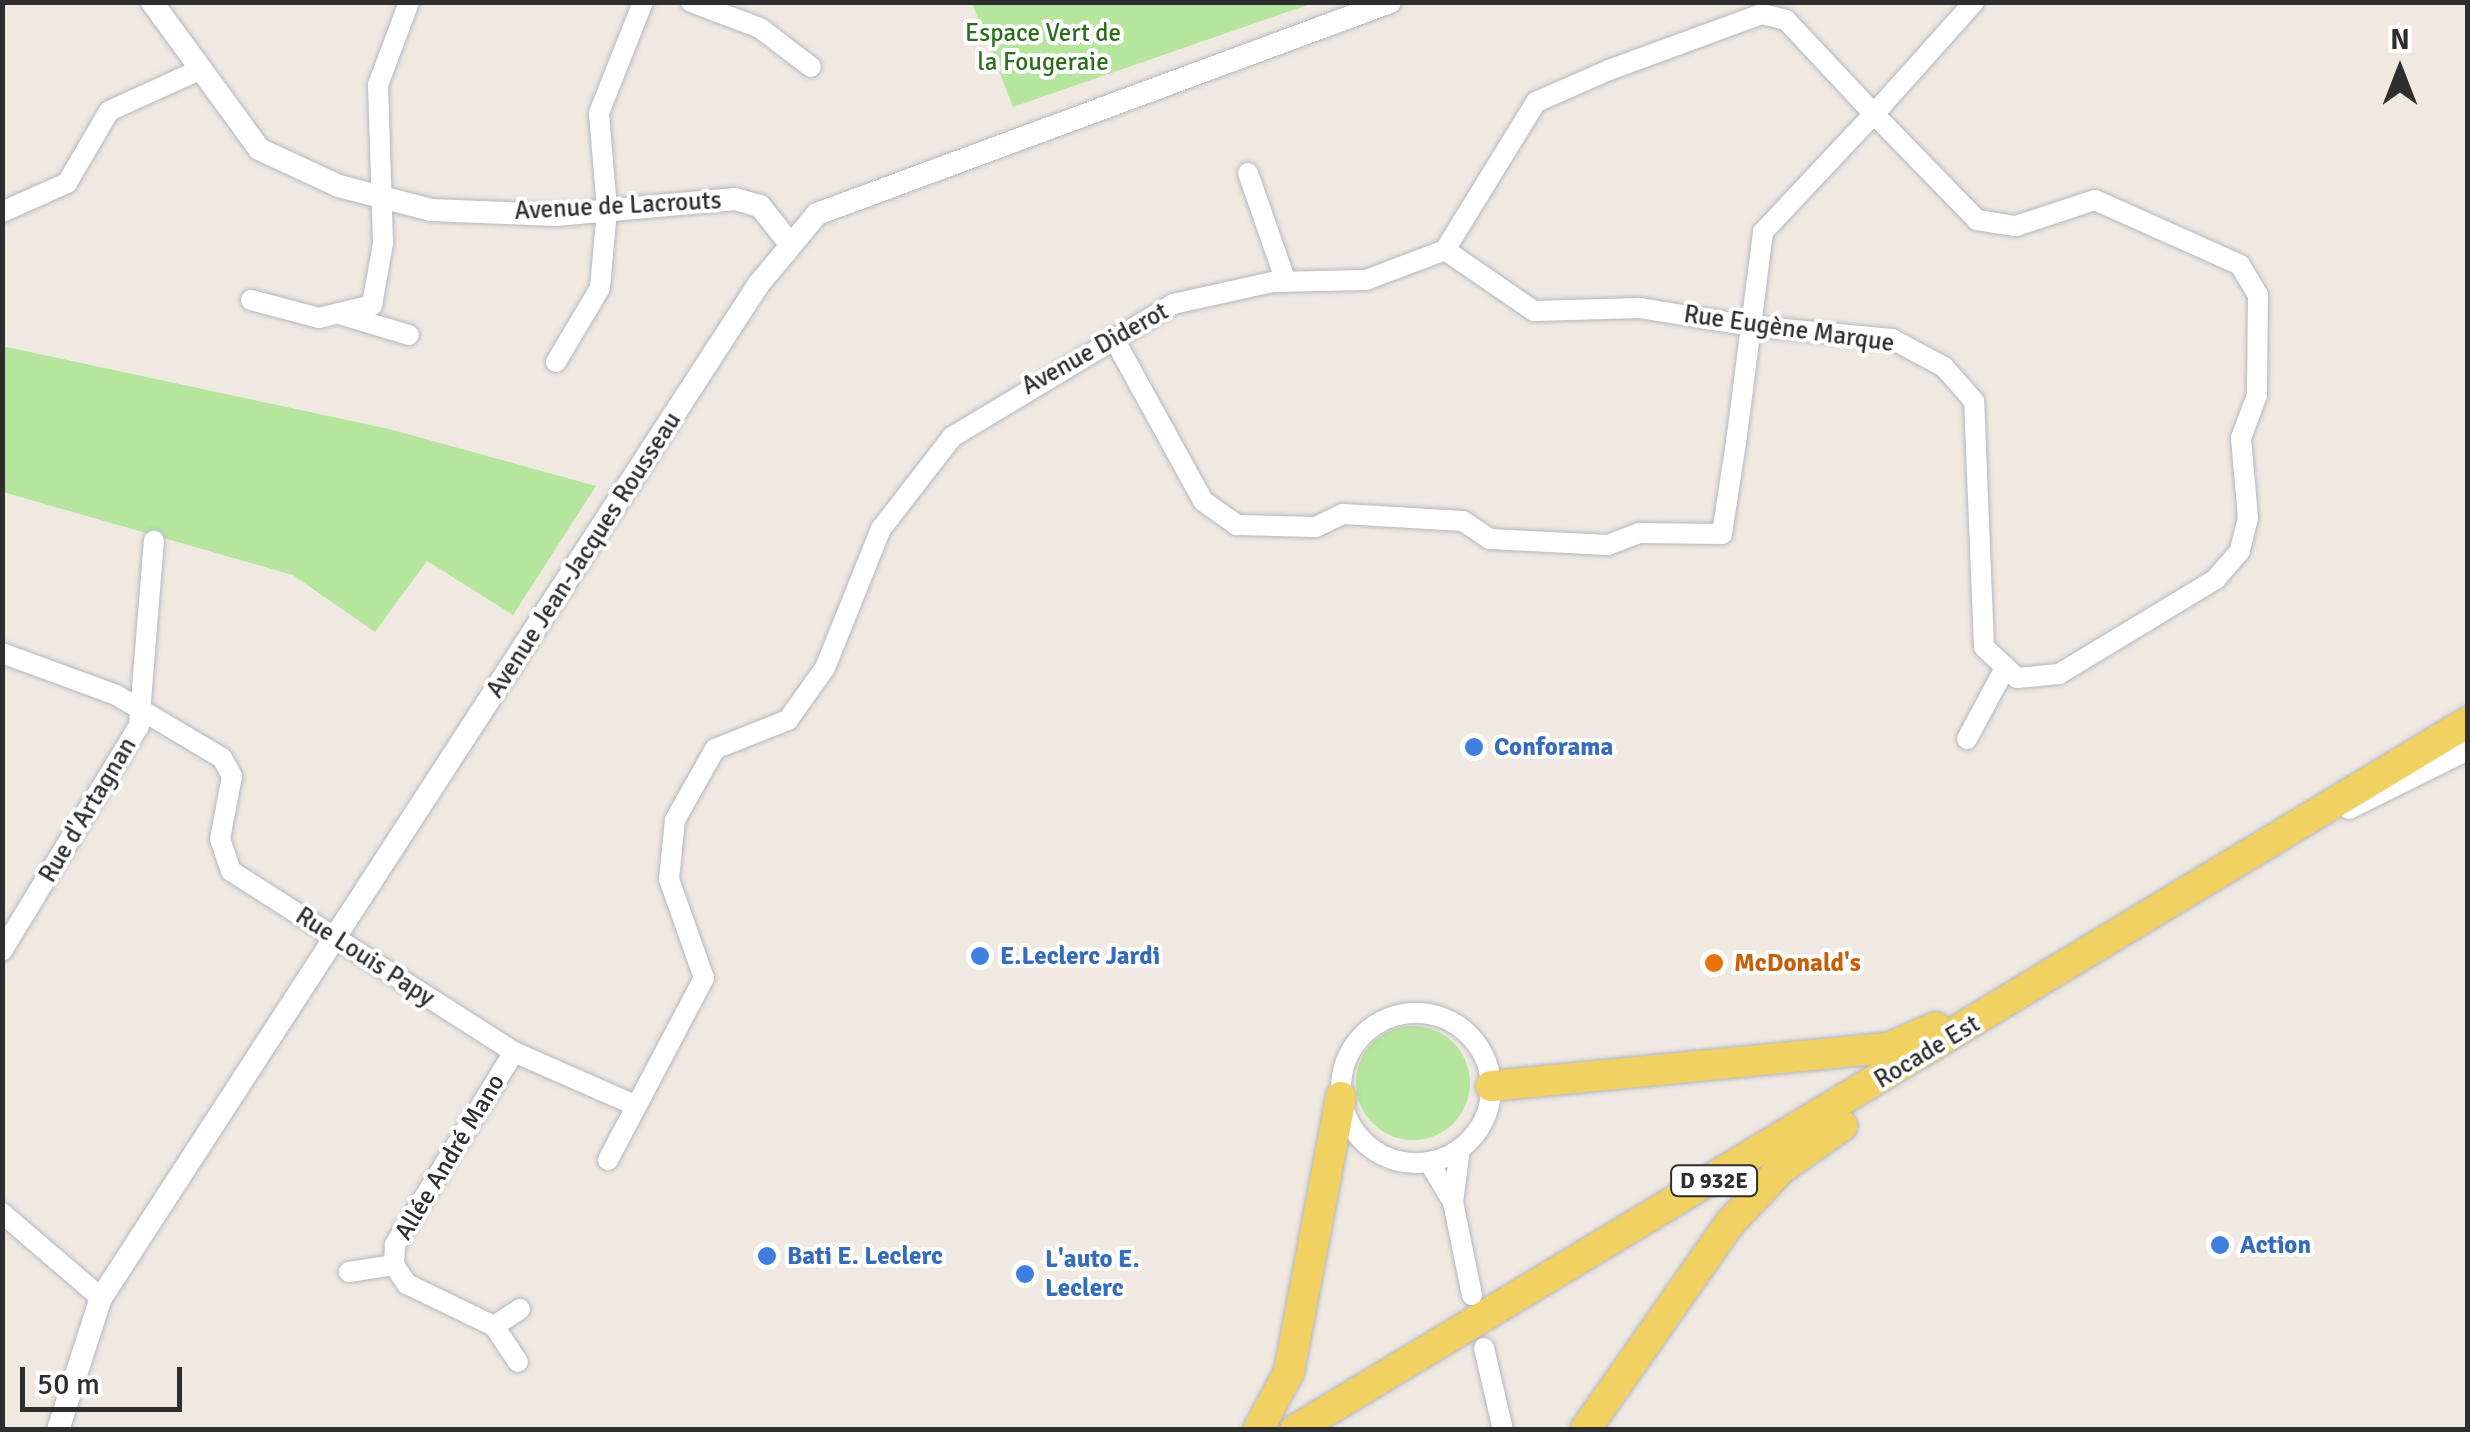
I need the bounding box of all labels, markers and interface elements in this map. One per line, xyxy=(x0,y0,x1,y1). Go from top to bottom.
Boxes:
park label: Espace Vert de la Fougeraie xyxy=(965,19,1121,78)
north arrow xyxy=(2350,20,2450,120)
text: N xyxy=(2390,23,2410,57)
street label: Avenue de Lacrouts xyxy=(514,186,722,226)
street label: Avenue Diderot xyxy=(1017,296,1173,402)
street label: Rue Eugène Marque xyxy=(1682,299,1896,359)
street label: Avenue Jean-Jacques Rousseau xyxy=(480,406,688,704)
street label: Rue d'Artagnan xyxy=(33,732,143,888)
place label: Conforama xyxy=(1494,732,1613,762)
marker: Conforama xyxy=(1463,736,1485,758)
street label: Rue Louis Papy xyxy=(290,901,440,1013)
place label: E.Leclerc Jardi xyxy=(1000,941,1160,971)
marker: E.Leclerc Jardi xyxy=(969,945,991,967)
place label: McDonald's xyxy=(1734,948,1861,978)
marker: McDonald's xyxy=(1703,952,1725,974)
street label: Rocade Est xyxy=(1869,1009,1985,1095)
street label: Allée André Mano xyxy=(389,1069,511,1245)
road number: D 932E xyxy=(1669,1164,1759,1198)
place label: Action xyxy=(2240,1230,2311,1260)
marker: Action xyxy=(2209,1234,2231,1256)
place label: Bati E. Leclerc xyxy=(787,1241,943,1271)
marker: Bati E. Leclerc xyxy=(756,1245,778,1267)
place label: L'auto E. Leclerc xyxy=(1045,1245,1140,1304)
marker: L'auto E. Leclerc xyxy=(1014,1263,1036,1285)
scale bar xyxy=(25,1347,188,1409)
text: 50 m xyxy=(37,1366,100,1403)

